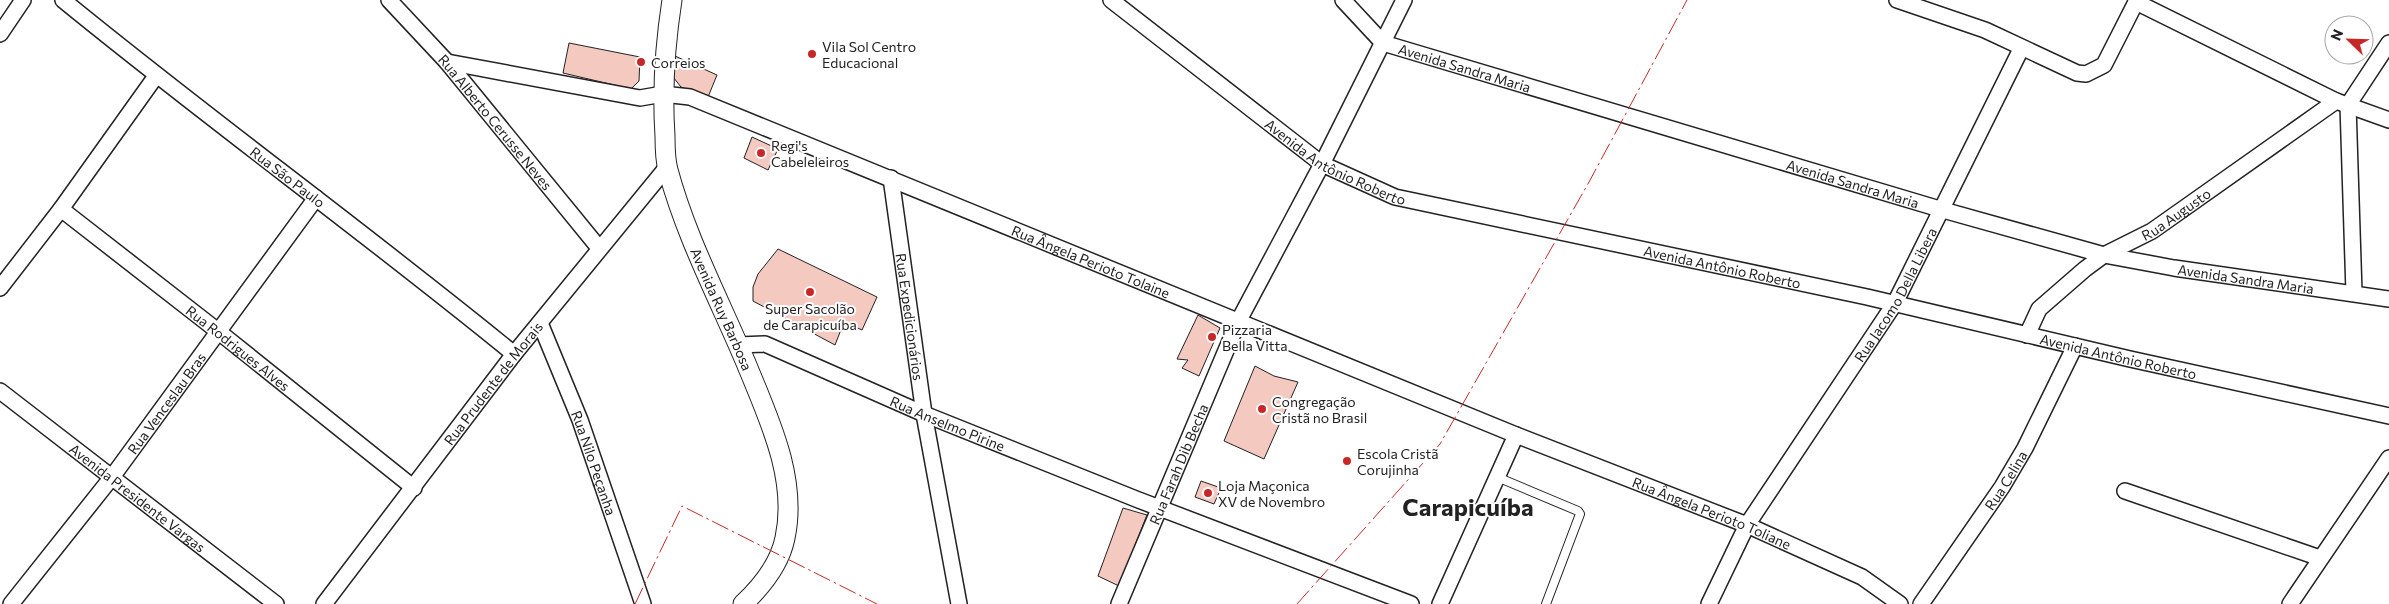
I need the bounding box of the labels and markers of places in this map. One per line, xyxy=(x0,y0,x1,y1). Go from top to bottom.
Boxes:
place label: Vila Sol Centro Educacional xyxy=(822,38,916,71)
marker: Vila Sol Centro Educacional xyxy=(806,48,818,60)
place label: Correios xyxy=(651,54,705,71)
marker: Correios xyxy=(635,56,647,68)
place label: Regi's Cabeleleiros xyxy=(771,137,849,170)
marker: Regi's Cabeleleiros xyxy=(755,147,767,159)
marker: Super Sacolão de Carapicuíba xyxy=(804,286,816,298)
place label: Super Sacolão de Carapicuíba xyxy=(763,300,857,333)
place label: Pizzaria Bella Vitta xyxy=(1222,321,1288,354)
marker: Pizzaria Bella Vitta xyxy=(1206,331,1218,343)
place label: Congregação Cristã no Brasil xyxy=(1272,393,1367,426)
marker: Congregação Cristã no Brasil xyxy=(1256,403,1268,415)
place label: Escola Cristã Corujinha xyxy=(1357,445,1439,478)
marker: Escola Cristã Corujinha xyxy=(1341,455,1353,467)
place label: Loja Maçonica XV de Novembro xyxy=(1218,477,1325,510)
marker: Loja Maçonica XV de Novembro xyxy=(1202,487,1214,499)

